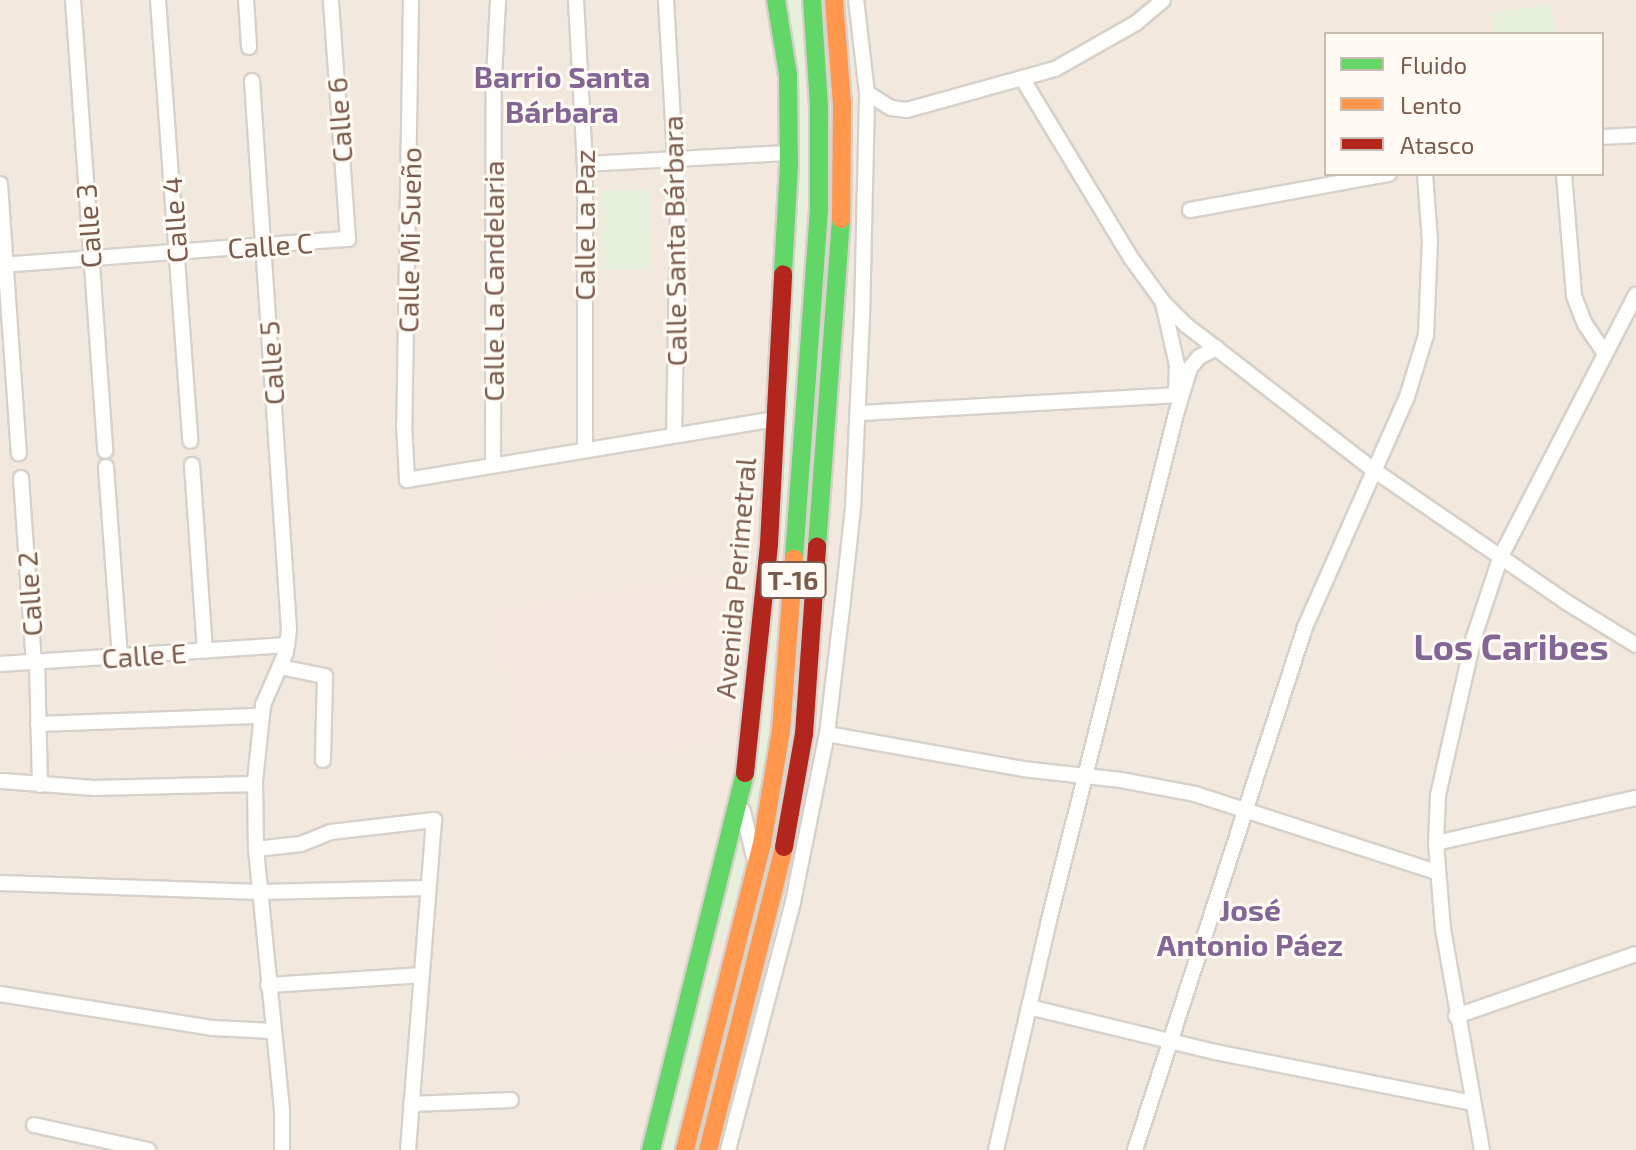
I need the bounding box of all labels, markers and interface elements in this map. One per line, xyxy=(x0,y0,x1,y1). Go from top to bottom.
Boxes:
legend xyxy=(1324,32,1604,176)
text: Fluido xyxy=(1400,50,1467,79)
district label: Barrio Santa Bárbara xyxy=(474,58,650,128)
street label: Calle 6 xyxy=(319,76,359,164)
text: Lento xyxy=(1400,90,1462,119)
street label: Calle Santa Bárbara xyxy=(655,115,693,367)
text: Atasco xyxy=(1400,130,1474,159)
street label: Calle Mi Sueño xyxy=(391,147,427,333)
street label: Calle La Paz xyxy=(567,149,601,301)
street label: Calle La Candelaria xyxy=(476,160,510,402)
street label: Calle 4 xyxy=(154,176,194,264)
street label: Calle 3 xyxy=(68,183,108,269)
street label: Calle C xyxy=(226,225,314,265)
street label: Calle 5 xyxy=(251,320,291,406)
street label: Avenida Perimetral xyxy=(708,456,762,700)
street label: Calle 2 xyxy=(9,550,49,638)
road number: T-16 xyxy=(759,558,827,602)
district label: Los Caribes xyxy=(1413,624,1609,668)
street label: Calle E xyxy=(100,635,188,675)
district label: José Antonio Páez xyxy=(1157,891,1343,962)

